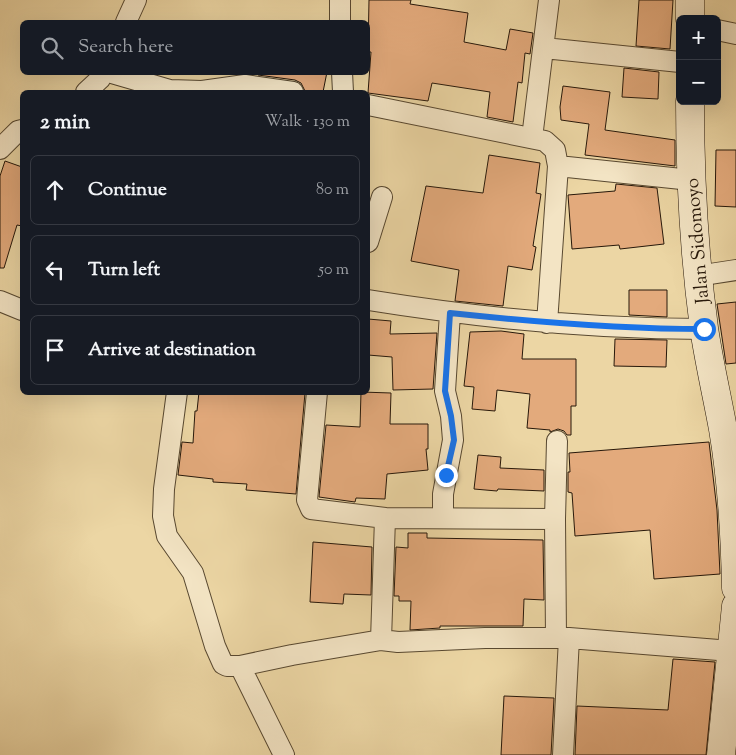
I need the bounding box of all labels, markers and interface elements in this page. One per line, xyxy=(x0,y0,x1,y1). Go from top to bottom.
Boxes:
map controls xyxy=(676,15,721,105)
button: + xyxy=(676,15,721,60)
search box xyxy=(20,20,370,75)
icon: search xyxy=(38,34,66,62)
text: Search here xyxy=(78,34,173,61)
button: − xyxy=(676,60,721,105)
text: 2 min xyxy=(40,108,90,138)
text: Walk · 130 m xyxy=(265,111,350,134)
icon: ahead xyxy=(41,176,69,204)
text: Continue xyxy=(88,177,167,204)
street label: Jalan Sidomoyo xyxy=(680,177,718,306)
text: 80 m xyxy=(316,179,349,202)
icon: left xyxy=(41,256,69,284)
text: Turn left xyxy=(88,257,160,284)
text: 50 m xyxy=(318,259,349,282)
route start xyxy=(693,318,716,341)
icon: arrive xyxy=(41,336,69,364)
text: Arrive at destination xyxy=(88,337,256,364)
route end xyxy=(435,464,458,487)

